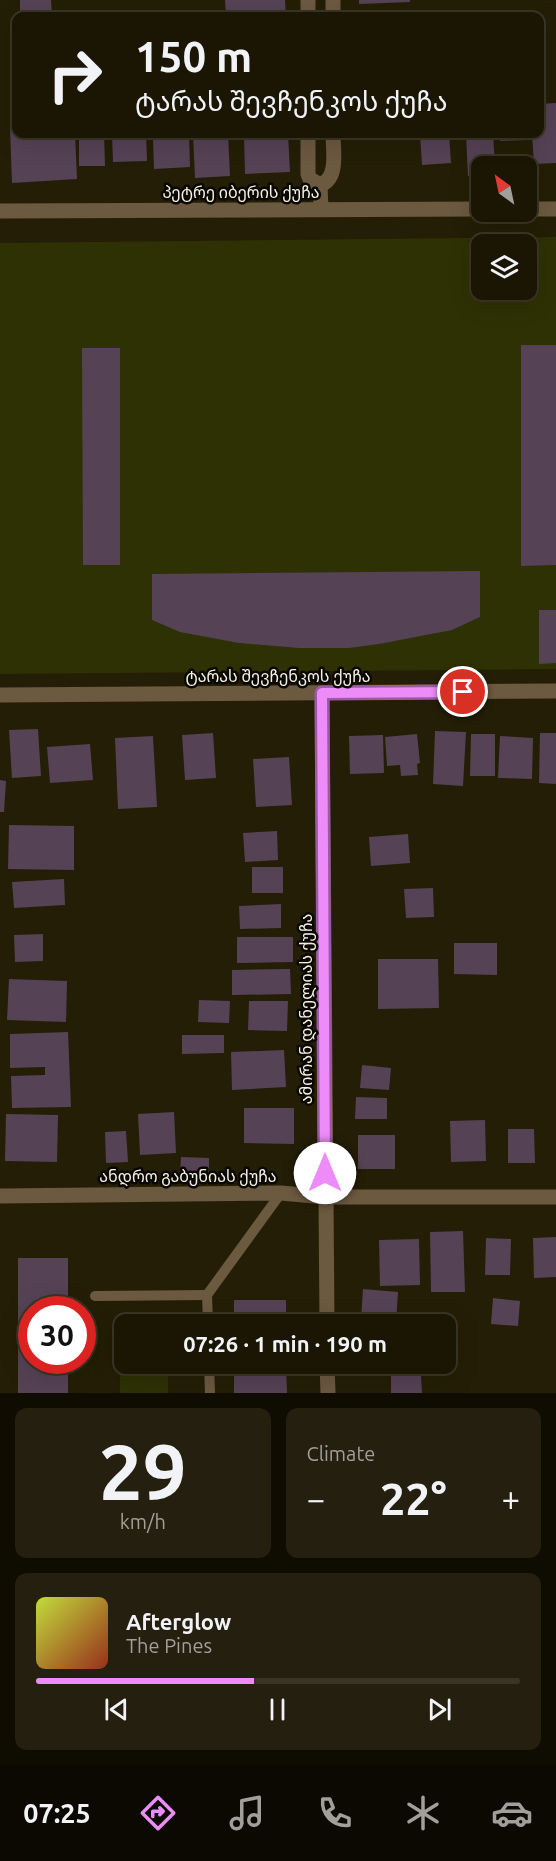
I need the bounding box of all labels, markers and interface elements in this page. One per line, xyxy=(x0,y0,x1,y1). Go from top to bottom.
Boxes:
text: 150 m xyxy=(135,33,252,80)
icon: right xyxy=(36,36,114,114)
text: ტარას შევჩენკოს ქუჩა xyxy=(135,86,448,116)
north arrow xyxy=(471,156,537,222)
map controls xyxy=(471,156,537,300)
street label: პეტრე იბერის ქუჩა xyxy=(162,183,320,202)
button: layers xyxy=(471,234,537,300)
pin xyxy=(437,666,488,717)
street label: ტარას შევჩენკოს ქუჩა xyxy=(185,667,371,686)
icon: arrive xyxy=(446,675,479,708)
street label: ამირან დანელიას ქუჩა xyxy=(297,914,317,1104)
position arrow xyxy=(293,1141,357,1205)
street label: ანდრო გაბუნიას ქუჩა xyxy=(99,1167,277,1187)
speed limit sign: 30 xyxy=(18,1296,96,1374)
text: 07:26 · 1 min · 190 m xyxy=(183,1331,387,1356)
text: 29 xyxy=(99,1427,187,1515)
text: Climate xyxy=(307,1442,375,1465)
text: 22° xyxy=(380,1473,447,1524)
text: − xyxy=(307,1480,325,1517)
text: + xyxy=(501,1480,520,1517)
text: km/h xyxy=(120,1510,166,1533)
text: Afterglow xyxy=(126,1609,231,1634)
text: The Pines xyxy=(126,1634,212,1657)
icon: previous xyxy=(100,1693,133,1726)
icon: pause xyxy=(261,1693,294,1726)
icon: next xyxy=(423,1693,456,1726)
icon: directions xyxy=(137,1792,179,1834)
icon: music xyxy=(226,1792,268,1834)
icon: phone xyxy=(314,1792,356,1834)
icon: climate xyxy=(402,1792,444,1834)
icon: car xyxy=(491,1792,533,1834)
text: 07:25 xyxy=(23,1798,91,1828)

